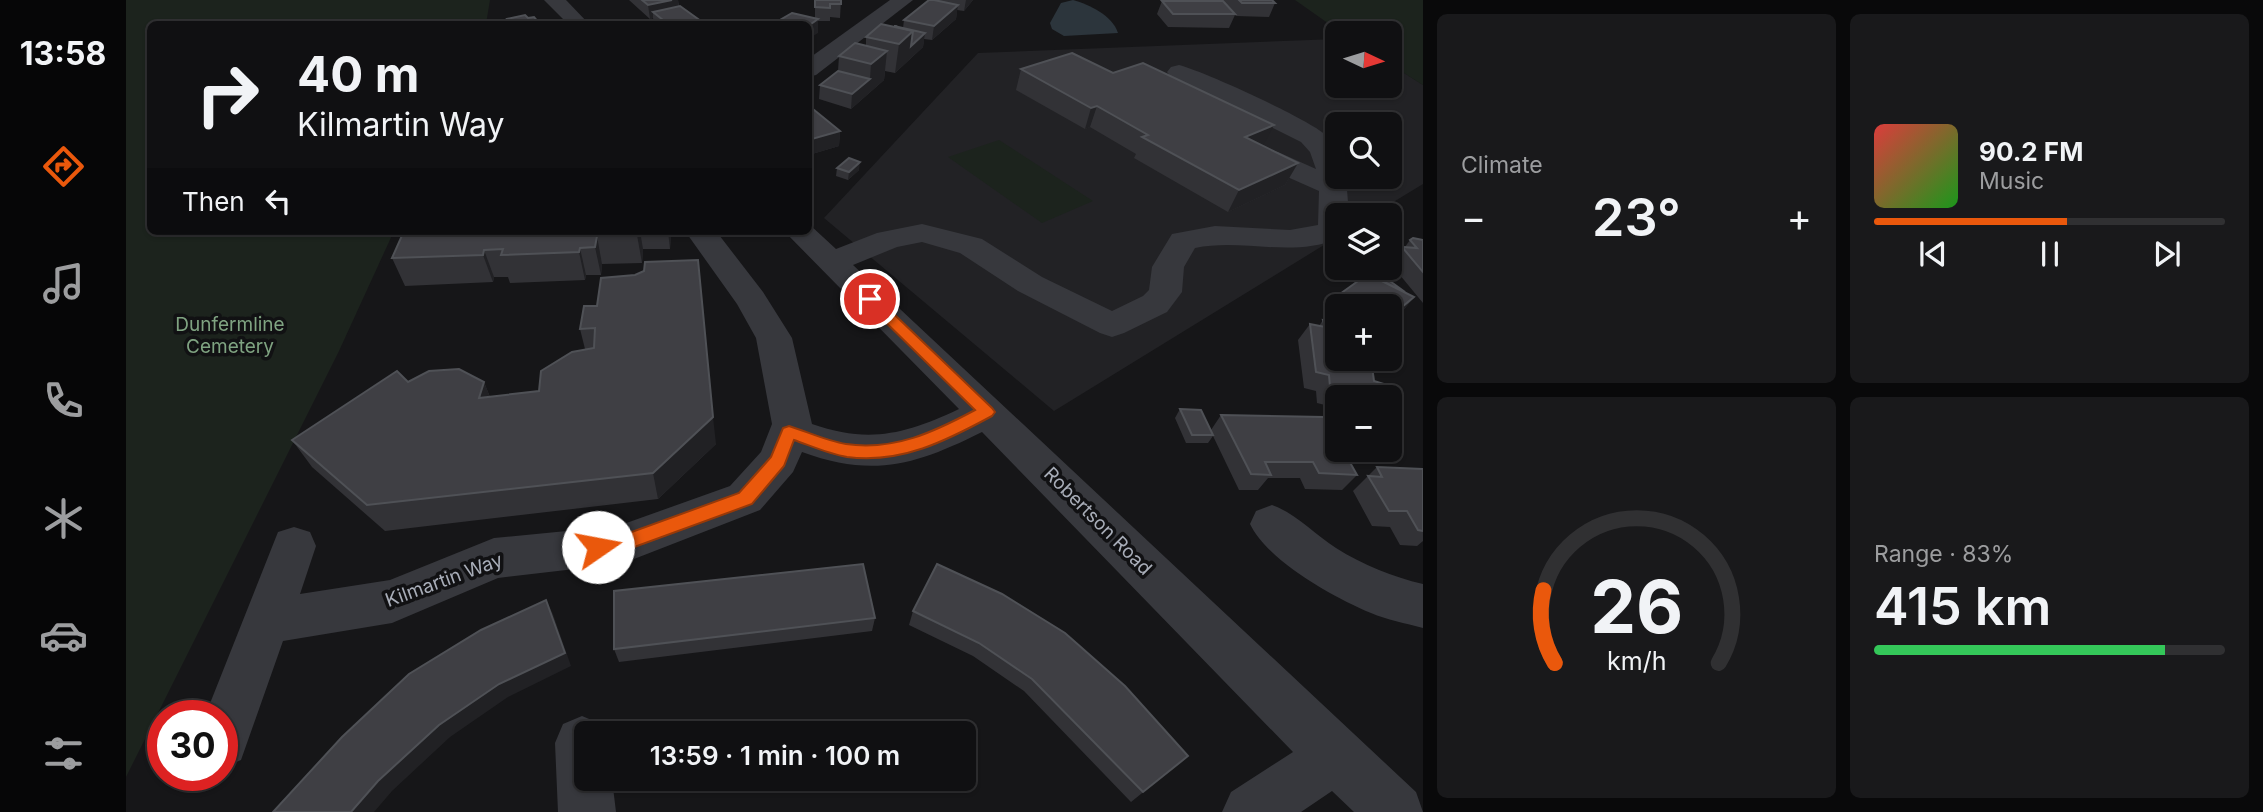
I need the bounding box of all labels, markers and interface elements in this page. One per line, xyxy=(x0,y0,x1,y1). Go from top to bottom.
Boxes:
north arrow xyxy=(1325,21,1402,98)
map controls xyxy=(1325,21,1402,462)
text: 13:58 xyxy=(20,34,106,73)
text: 40 m xyxy=(297,45,420,104)
icon: right xyxy=(182,49,273,140)
text: Kilmartin Way xyxy=(297,105,505,144)
button: search xyxy=(1325,112,1402,189)
text: 90.2 FM xyxy=(1979,136,2083,167)
icon: directions xyxy=(39,142,88,191)
text: Climate xyxy=(1461,151,1543,179)
text: Music xyxy=(1979,167,2044,195)
icon: left xyxy=(259,182,297,220)
text: Then xyxy=(182,186,245,217)
text: 23° xyxy=(1592,186,1681,249)
text: − xyxy=(1461,194,1486,240)
text: + xyxy=(1787,194,1812,240)
button: layers xyxy=(1325,203,1402,280)
icon: previous xyxy=(1914,235,1952,273)
icon: pause xyxy=(2031,235,2069,273)
icon: next xyxy=(2148,235,2186,273)
icon: music xyxy=(39,259,88,308)
pin xyxy=(840,269,900,329)
icon: arrive xyxy=(851,280,889,318)
button: + xyxy=(1325,294,1402,371)
park label: Dunfermline Cemetery xyxy=(175,313,285,358)
icon: phone xyxy=(39,376,88,425)
button: − xyxy=(1325,385,1402,462)
street label: Robertson Road xyxy=(1039,462,1157,580)
icon: climate xyxy=(39,494,88,543)
position arrow xyxy=(561,510,635,584)
text: Range · 83% xyxy=(1874,540,2013,568)
street label: Kilmartin Way xyxy=(382,548,506,612)
text: 26 xyxy=(1590,563,1683,652)
text: 415 km xyxy=(1874,575,2051,638)
icon: car xyxy=(39,611,88,660)
text: km/h xyxy=(1607,646,1666,676)
speed limit sign: 30 xyxy=(147,700,238,791)
icon: filters xyxy=(39,729,88,778)
text: 13:59 · 1 min · 100 m xyxy=(650,740,900,771)

